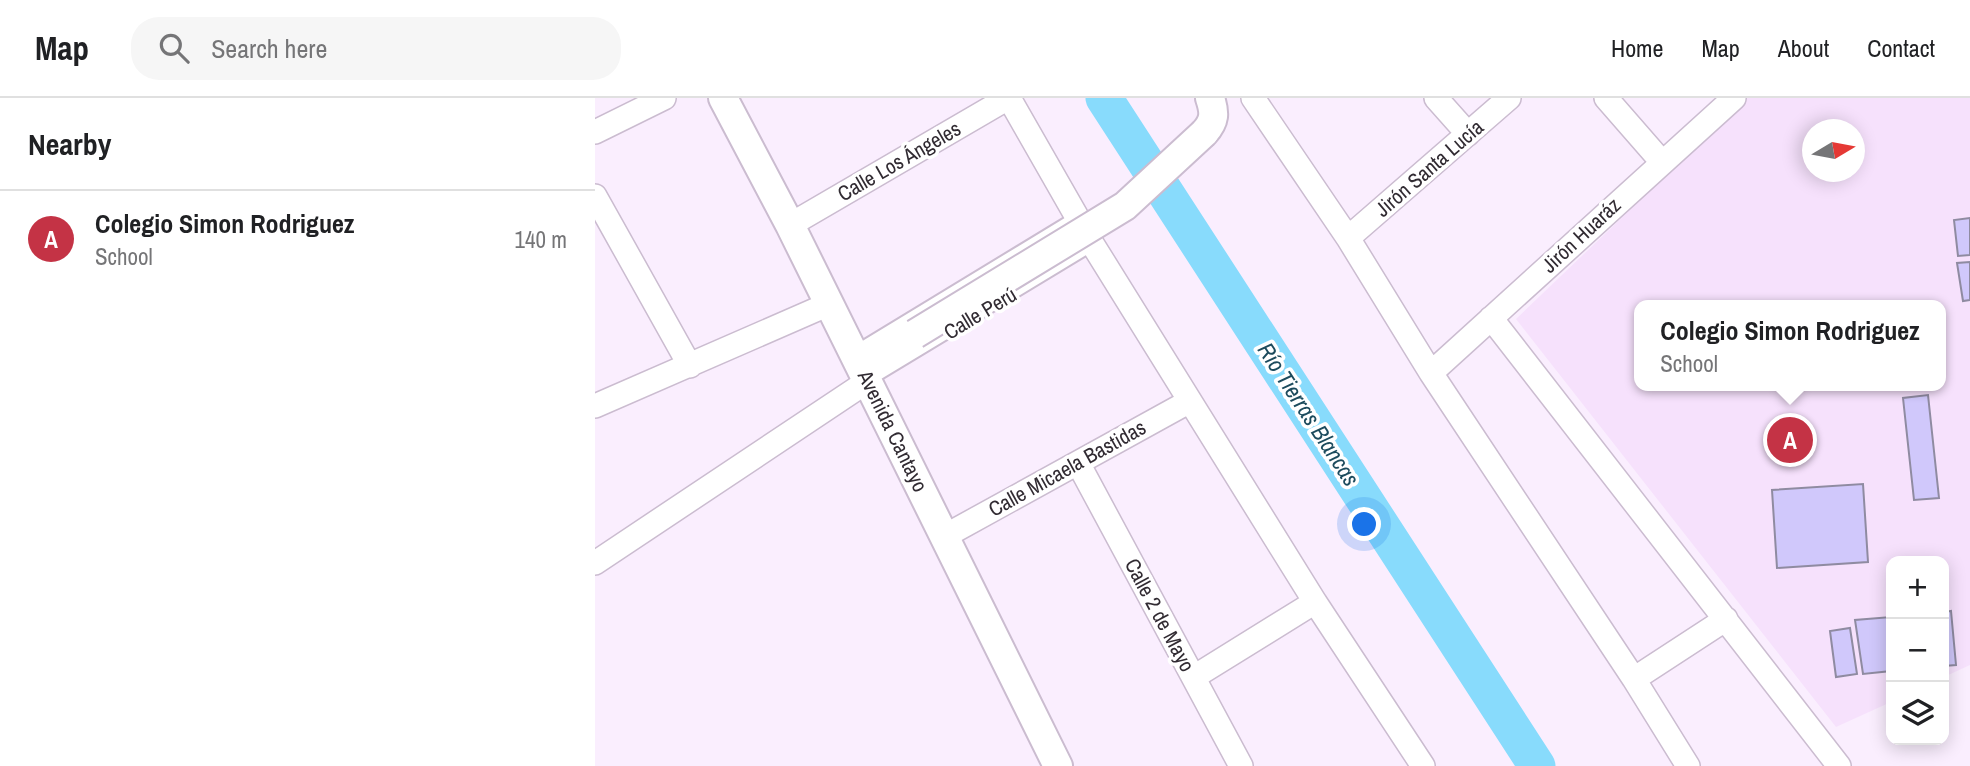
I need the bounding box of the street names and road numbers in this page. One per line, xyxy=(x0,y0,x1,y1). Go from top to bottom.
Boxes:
street label: Jirón Santa Lucía xyxy=(1369,113,1490,223)
street label: Calle Los Ángeles xyxy=(832,114,966,208)
street label: Jirón Huaráz xyxy=(1535,191,1627,279)
street label: Calle Perú xyxy=(938,280,1022,346)
street label: Avenida Cantayo xyxy=(851,365,935,497)
street label: Calle Micaela Bastidas xyxy=(983,413,1151,523)
street label: Calle 2 de Mayo xyxy=(1118,553,1202,677)

